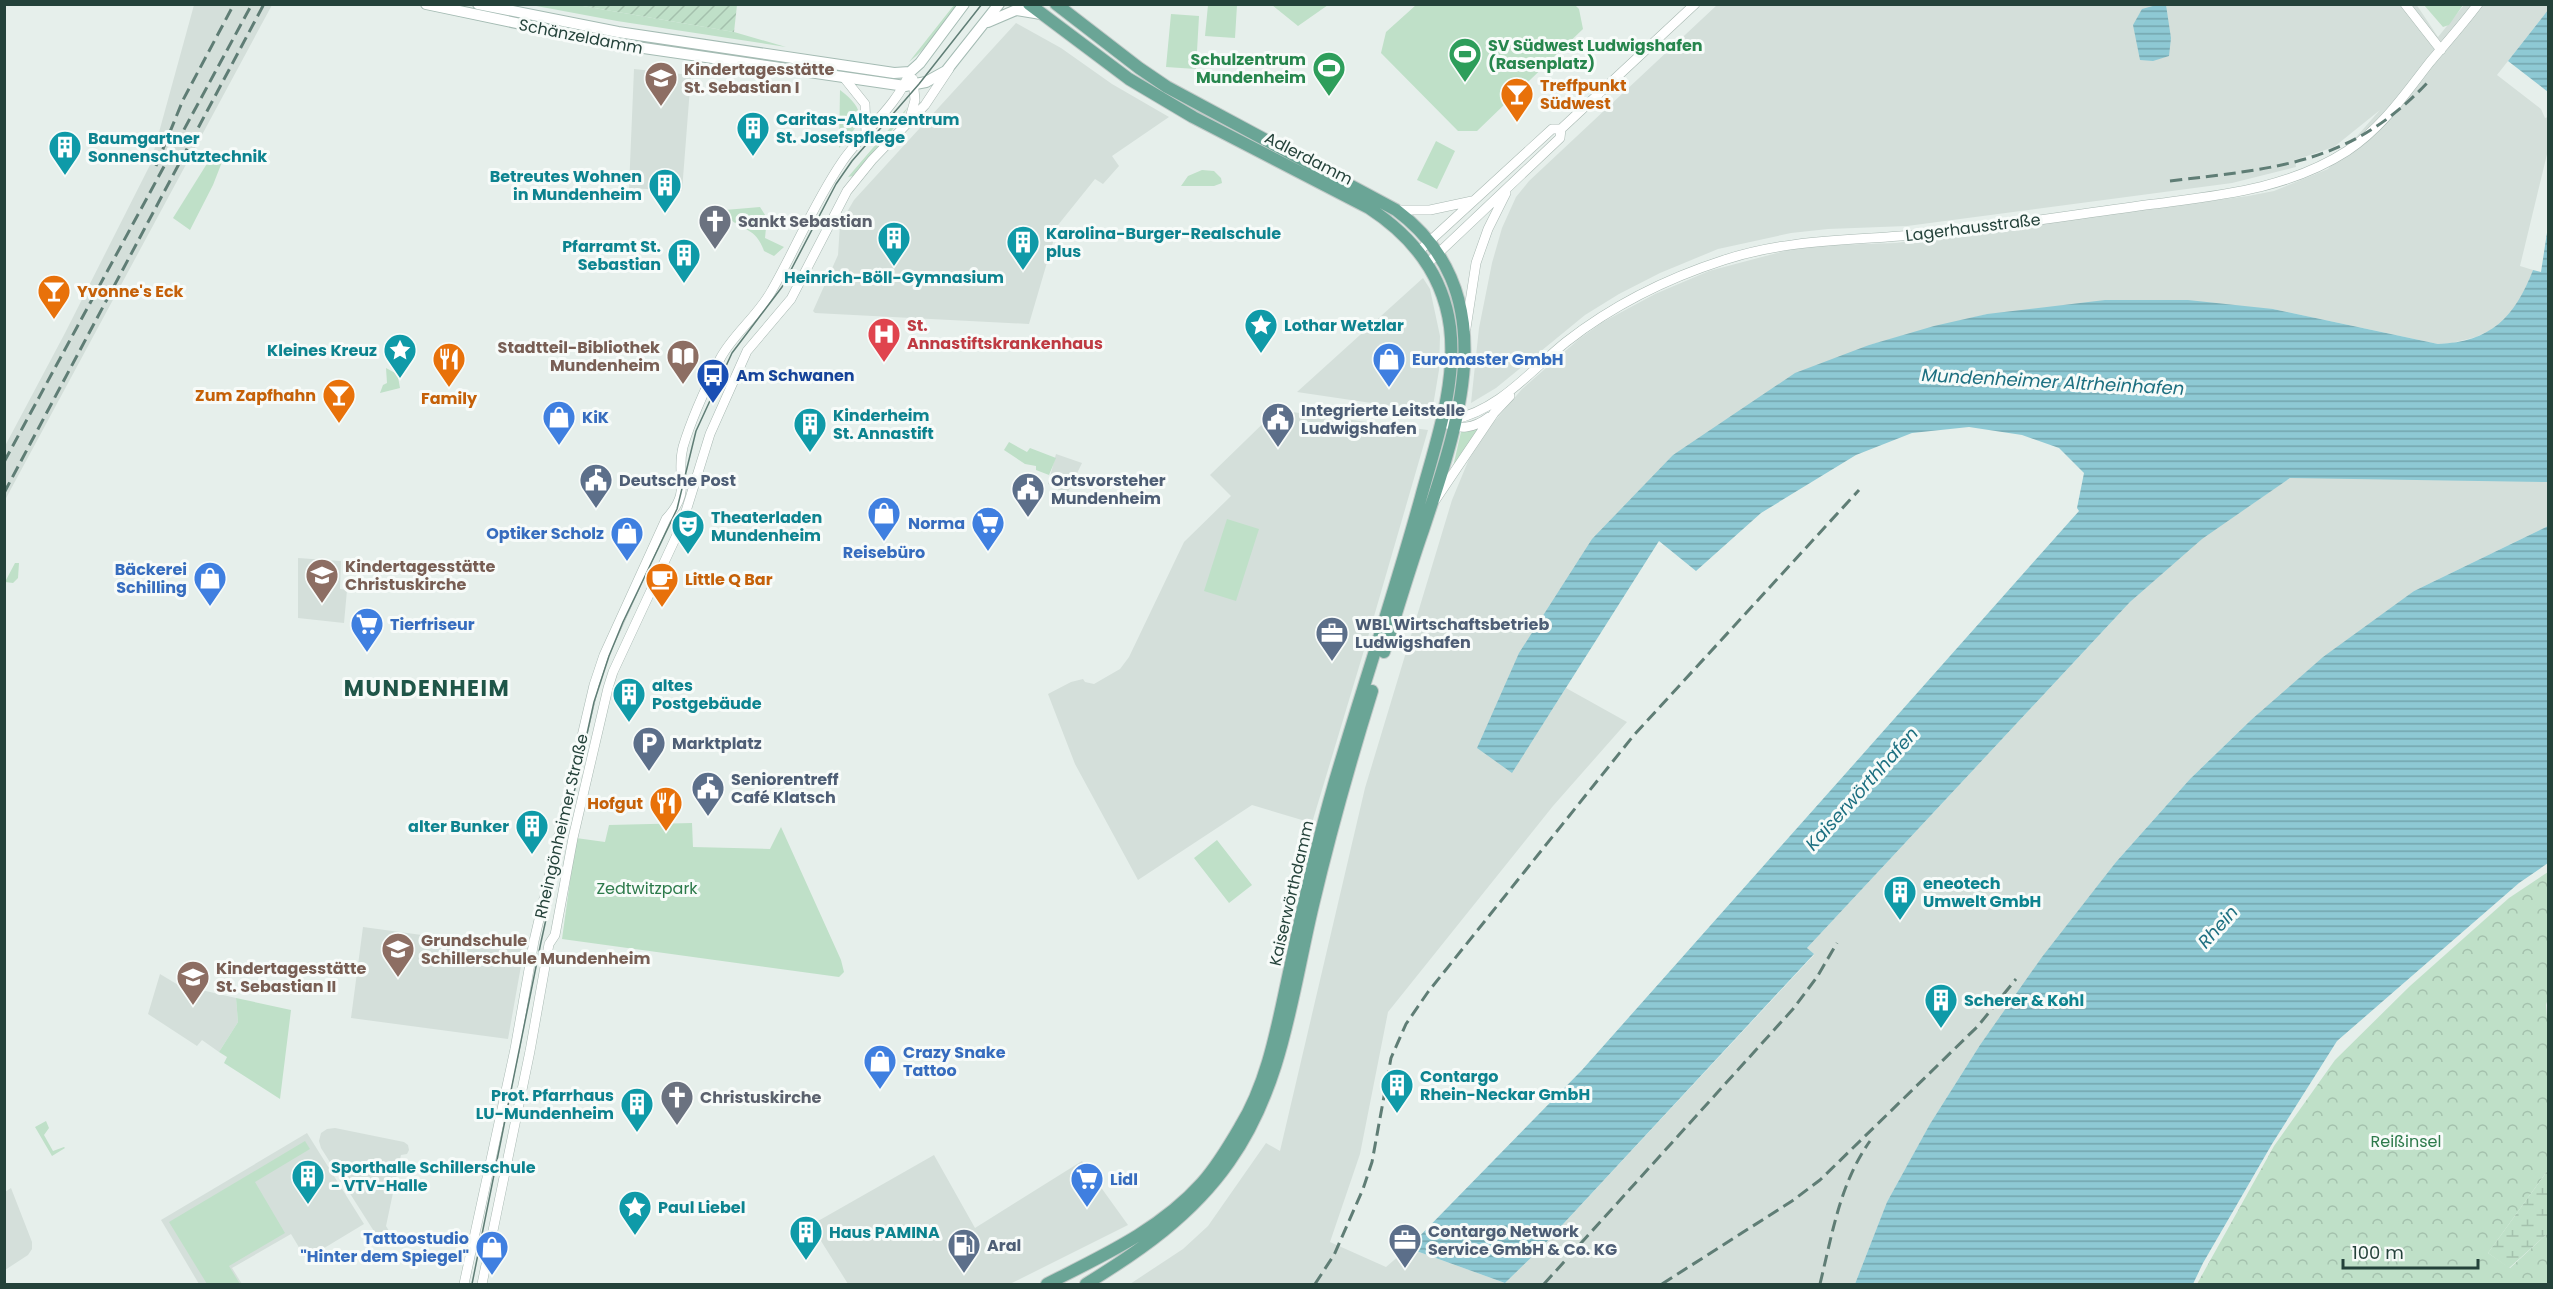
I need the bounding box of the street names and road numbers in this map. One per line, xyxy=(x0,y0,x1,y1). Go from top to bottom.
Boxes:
street label: Schänzeldamm xyxy=(517,13,645,60)
street label: Adlerdamm xyxy=(1261,126,1357,190)
street label: Lagerhausstraße xyxy=(1904,208,2042,247)
street label: Rheingönheimer Straße xyxy=(529,731,594,921)
street label: Kaiserwörthdamm xyxy=(1264,818,1319,968)

